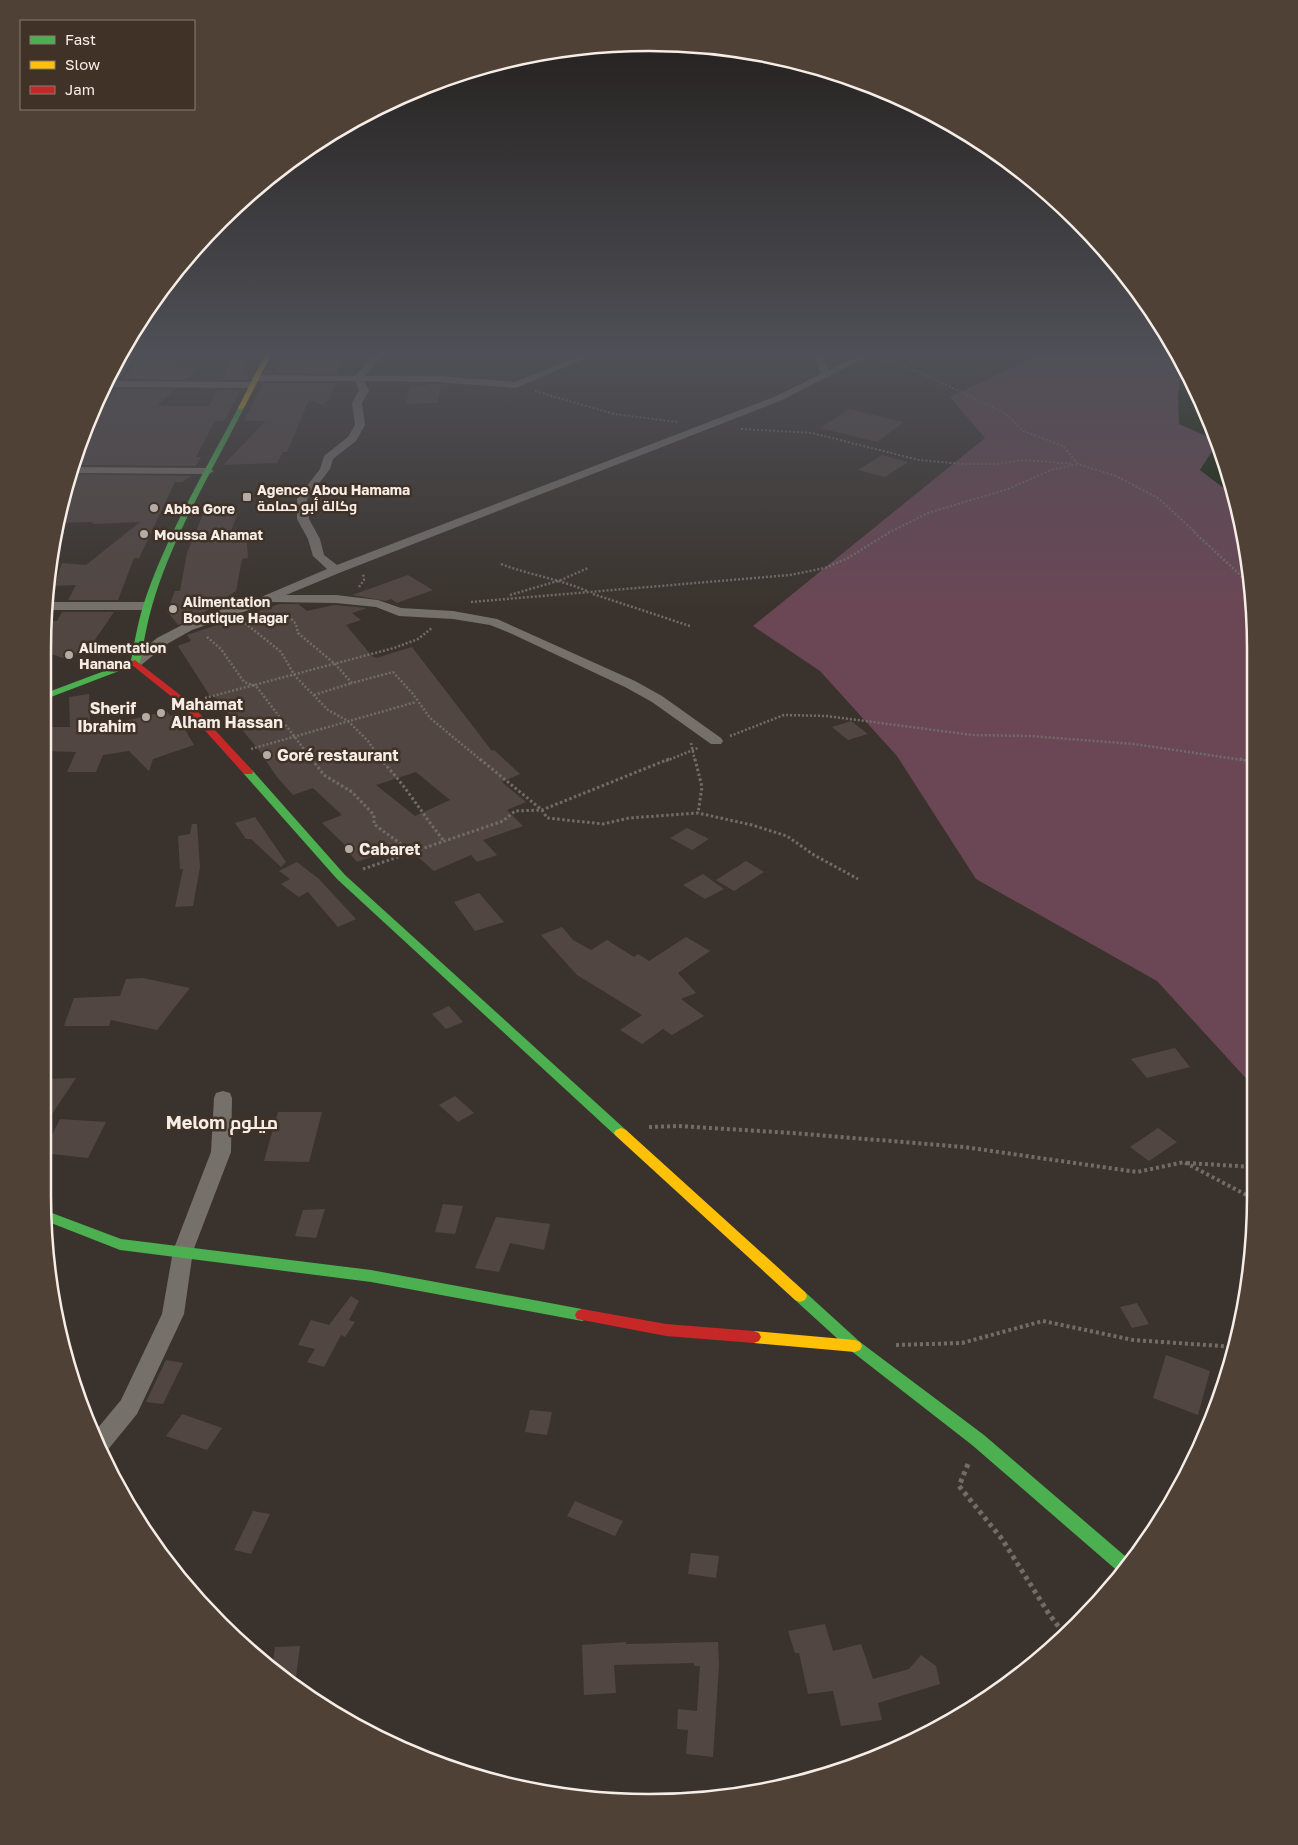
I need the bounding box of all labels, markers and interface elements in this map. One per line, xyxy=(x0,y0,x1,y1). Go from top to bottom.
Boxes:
legend xyxy=(20,20,195,110)
text: Fast xyxy=(65,30,96,48)
text: Slow xyxy=(65,55,100,73)
text: Jam xyxy=(65,80,95,98)
place label: Agence Abou Hamama وكالة أبو حمامة xyxy=(257,481,410,515)
marker: Agence Abou Hamama وكالة أبو حمامة xyxy=(241,491,253,503)
place label: Abba Gore xyxy=(164,500,235,517)
marker: Abba Gore xyxy=(148,502,160,514)
place label: Moussa Ahamat xyxy=(154,526,263,543)
marker: Moussa Ahamat xyxy=(138,528,150,540)
place label: Alimentation Boutique Hagar xyxy=(183,593,289,626)
marker: Alimentation Boutique Hagar xyxy=(167,603,179,615)
place label: Alimentation Hanana xyxy=(79,639,166,672)
marker: Alimentation Hanana xyxy=(63,649,75,661)
place label: Mahamat Alham Hassan xyxy=(171,694,283,732)
place label: Sherif Ibrahim xyxy=(77,698,136,736)
marker: Mahamat Alham Hassan xyxy=(155,707,167,719)
marker: Sherif Ibrahim xyxy=(140,711,152,723)
place label: Goré restaurant xyxy=(277,745,399,765)
marker: Goré restaurant xyxy=(261,749,273,761)
place label: Cabaret xyxy=(359,839,421,859)
marker: Cabaret xyxy=(343,843,355,855)
district label: Melom ميلوم xyxy=(166,1111,278,1135)

